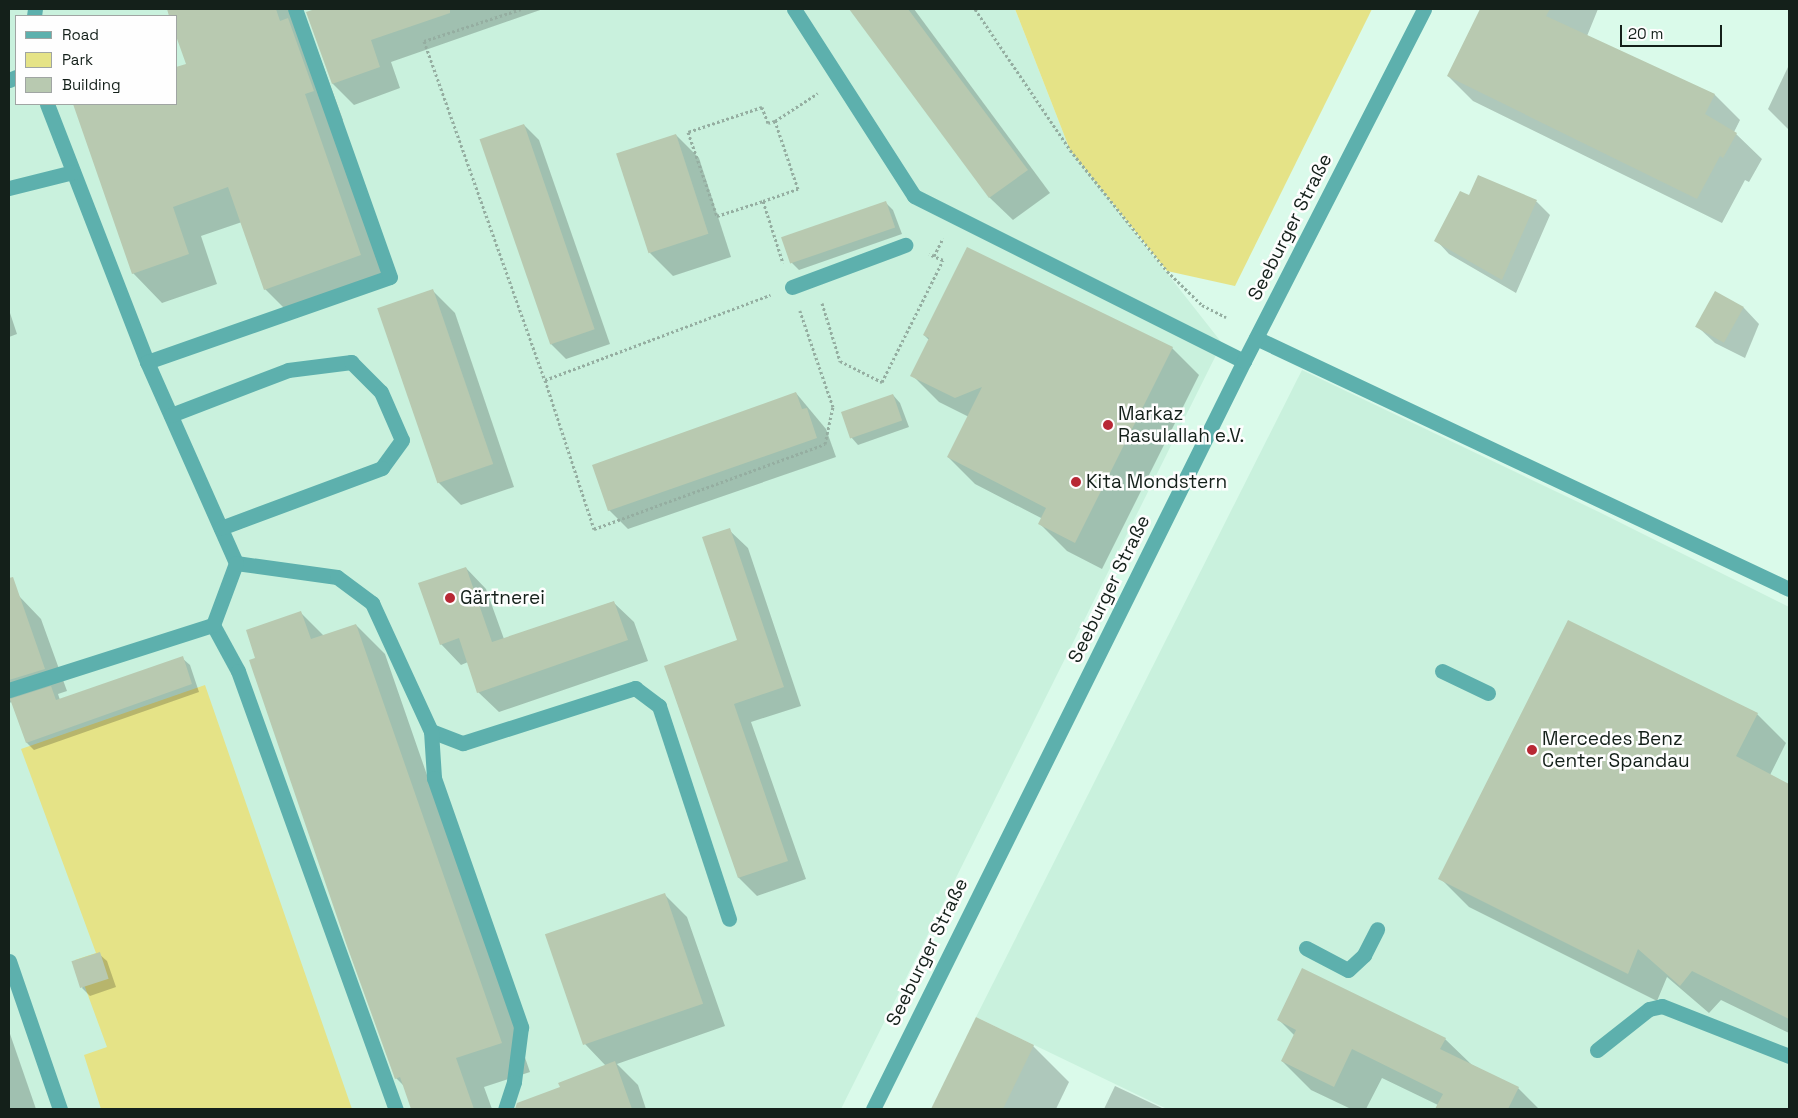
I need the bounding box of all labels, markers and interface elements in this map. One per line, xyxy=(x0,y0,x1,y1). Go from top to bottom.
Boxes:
legend xyxy=(15,15,178,105)
scale bar xyxy=(1623,15,1726,47)
text: 20 m xyxy=(1628,24,1663,43)
text: Road xyxy=(62,25,99,44)
text: Park xyxy=(62,50,93,69)
text: Building xyxy=(62,75,121,94)
street label: Seeburger Straße xyxy=(1243,150,1337,304)
place label: Markaz Rasulallah e.V. xyxy=(1118,403,1244,447)
marker: Markaz Rasulallah e.V. xyxy=(1102,419,1114,431)
place label: Kita Mondstern xyxy=(1086,471,1227,493)
marker: Kita Mondstern xyxy=(1070,476,1082,488)
street label: Seeburger Straße xyxy=(1063,511,1155,667)
place label: Gärtnerei xyxy=(460,587,545,609)
marker: Gärtnerei xyxy=(444,592,456,604)
place label: Mercedes Benz Center Spandau xyxy=(1542,728,1690,772)
marker: Mercedes Benz Center Spandau xyxy=(1526,744,1538,756)
street label: Seeburger Straße xyxy=(881,874,973,1030)

